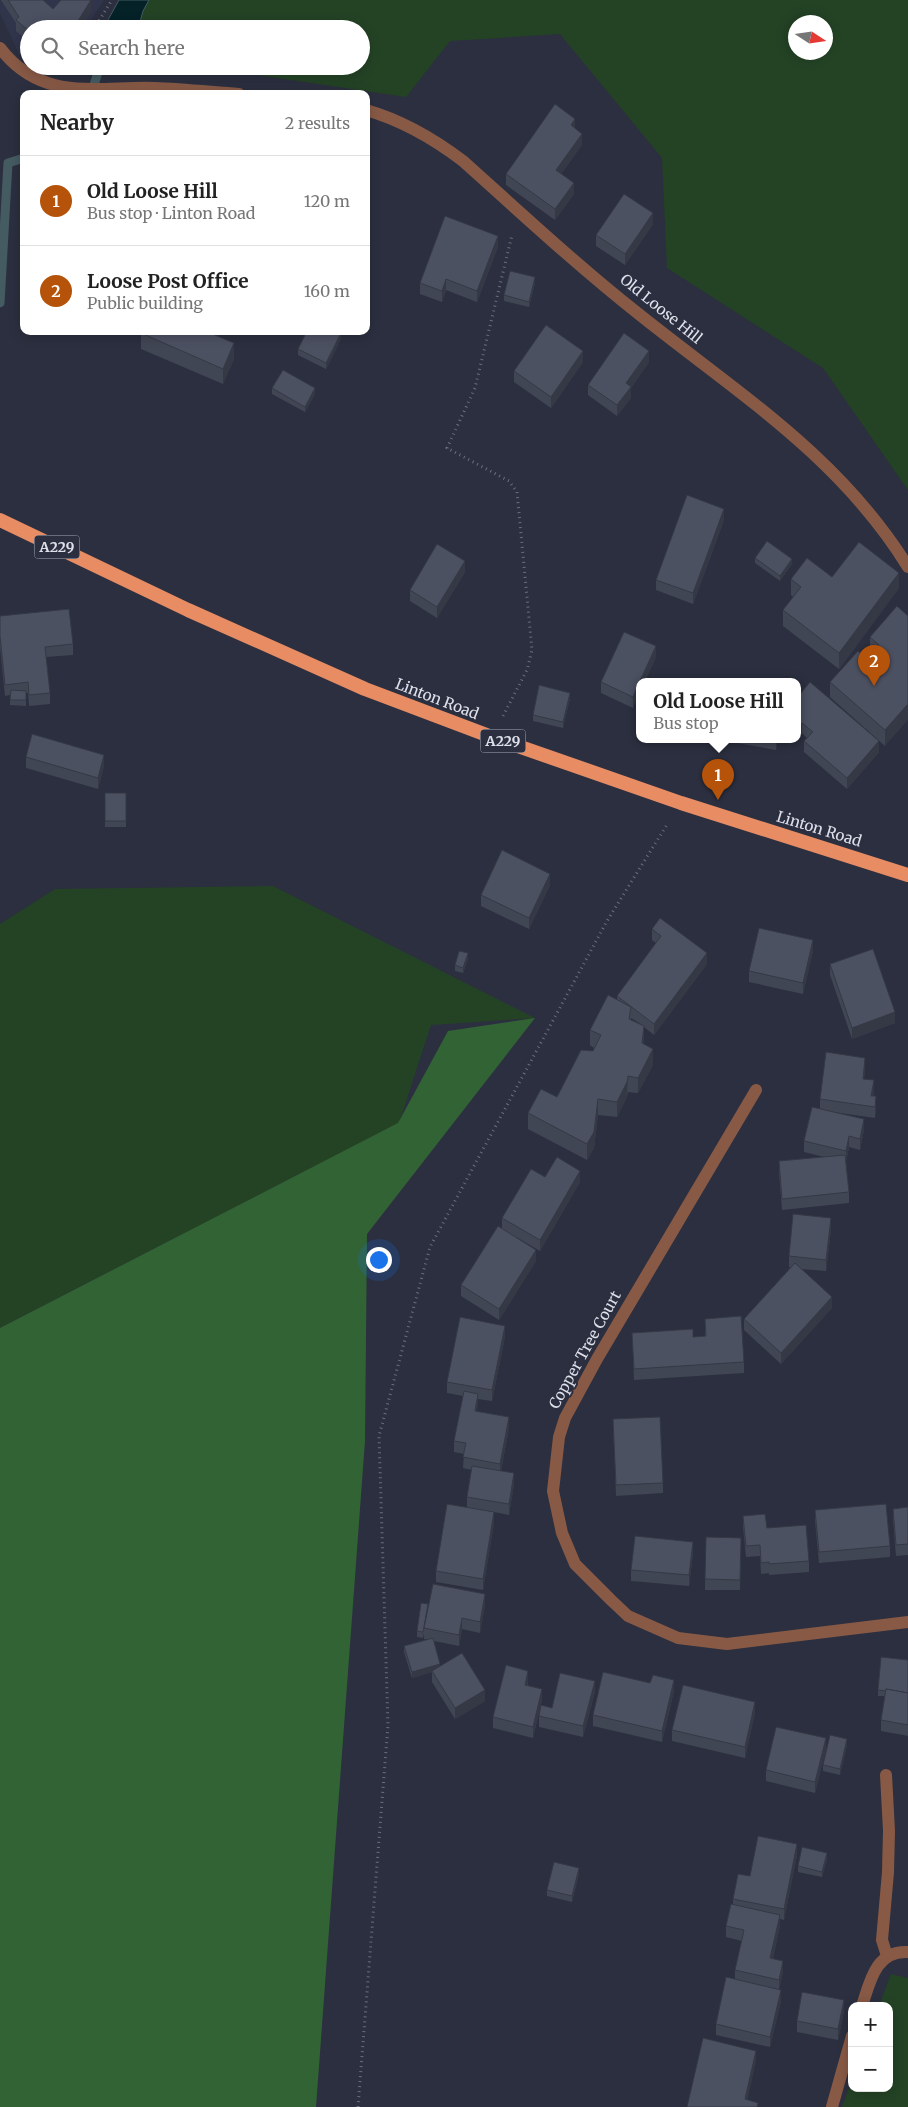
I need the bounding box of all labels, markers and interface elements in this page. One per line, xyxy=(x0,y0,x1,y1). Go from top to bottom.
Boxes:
north arrow xyxy=(788,15,833,60)
search box xyxy=(20,20,370,75)
icon: search xyxy=(38,34,66,62)
text: Search here xyxy=(78,36,185,60)
text: Nearby xyxy=(40,109,114,136)
text: 2 results xyxy=(285,113,350,133)
text: Old Loose Hill xyxy=(87,179,218,203)
text: 1 xyxy=(52,191,60,211)
text: 120 m xyxy=(304,191,350,211)
text: Bus stop · Linton Road xyxy=(87,203,256,223)
text: Loose Post Office xyxy=(87,269,249,293)
street label: Old Loose Hill xyxy=(616,270,706,348)
text: 2 xyxy=(51,281,61,301)
text: 160 m xyxy=(304,281,350,301)
text: Public building xyxy=(87,293,203,313)
road number: A229 xyxy=(34,536,80,558)
pin: 2 xyxy=(858,645,890,686)
street label: Linton Road xyxy=(393,674,482,723)
popup xyxy=(636,678,801,743)
text: Old Loose Hill xyxy=(653,689,784,713)
text: Bus stop xyxy=(653,713,719,733)
road number: A229 xyxy=(480,729,526,752)
pin: 1 xyxy=(702,759,734,800)
street label: Linton Road xyxy=(774,807,864,850)
your location xyxy=(366,1247,392,1273)
street label: Copper Tree Court xyxy=(544,1287,625,1412)
map controls xyxy=(848,2002,893,2092)
button: + xyxy=(848,2002,893,2047)
button: − xyxy=(848,2047,893,2092)

